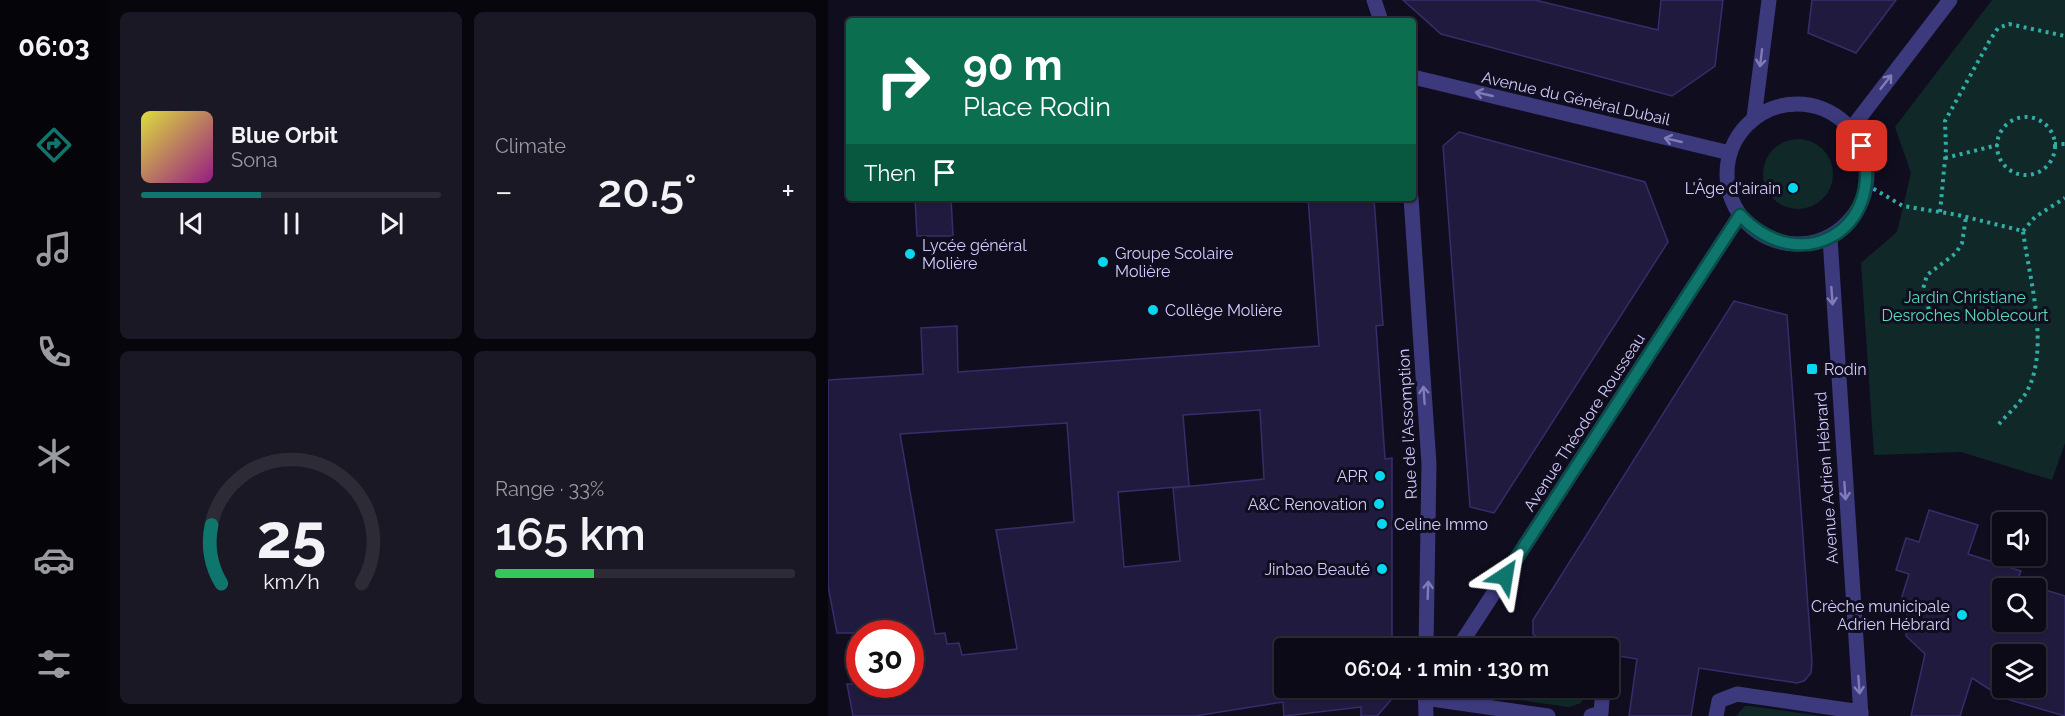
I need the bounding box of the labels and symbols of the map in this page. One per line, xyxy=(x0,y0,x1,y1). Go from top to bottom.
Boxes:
one-way arrow xyxy=(1756,48,1767,67)
street label: Avenue du Général Dubail xyxy=(1480,68,1673,130)
one-way arrow xyxy=(1880,74,1893,90)
one-way arrow xyxy=(1475,88,1494,100)
pin xyxy=(1836,120,1887,171)
one-way arrow xyxy=(1664,133,1683,145)
place label: L'Âge d'airain xyxy=(1685,178,1781,198)
marker: L'Âge d'airain xyxy=(1786,181,1800,195)
place label: Lycée général Molière xyxy=(922,236,1027,273)
place label: Groupe Scolaire Molière xyxy=(1115,244,1233,281)
marker: Lycée général Molière xyxy=(903,247,917,261)
marker: Groupe Scolaire Molière xyxy=(1096,255,1110,269)
one-way arrow xyxy=(1827,286,1838,306)
park label: Jardin Christiane Desroches Noblecourt xyxy=(1882,288,2049,325)
place label: Collège Molière xyxy=(1165,301,1282,320)
marker: Collège Molière xyxy=(1146,303,1160,317)
street label: Avenue Théodore Rousseau xyxy=(1520,330,1649,515)
street label: Rue de l'Assomption xyxy=(1394,348,1421,500)
place label: Rodin xyxy=(1824,360,1866,379)
marker: Rodin xyxy=(1805,362,1819,376)
one-way arrow xyxy=(1419,385,1430,405)
street label: Avenue Adrien Hébrard xyxy=(1811,391,1842,565)
place label: APR xyxy=(1337,467,1368,486)
marker: APR xyxy=(1373,469,1387,483)
one-way arrow xyxy=(1840,480,1851,500)
place label: A&C Renovation xyxy=(1248,495,1367,514)
marker: A&C Renovation xyxy=(1372,497,1386,511)
place label: Celine Immo xyxy=(1394,515,1488,534)
marker: Celine Immo xyxy=(1375,517,1389,531)
position arrow xyxy=(1473,544,1537,608)
place label: Jinbao Beauté xyxy=(1264,560,1370,579)
marker: Jinbao Beauté xyxy=(1375,562,1389,576)
one-way arrow xyxy=(1422,580,1434,600)
place label: Crèche municipale Adrien Hébrard xyxy=(1811,597,1950,634)
marker: Crèche municipale Adrien Hébrard xyxy=(1955,608,1969,622)
speed limit sign: 30 xyxy=(846,620,924,698)
one-way arrow xyxy=(1854,675,1865,695)

